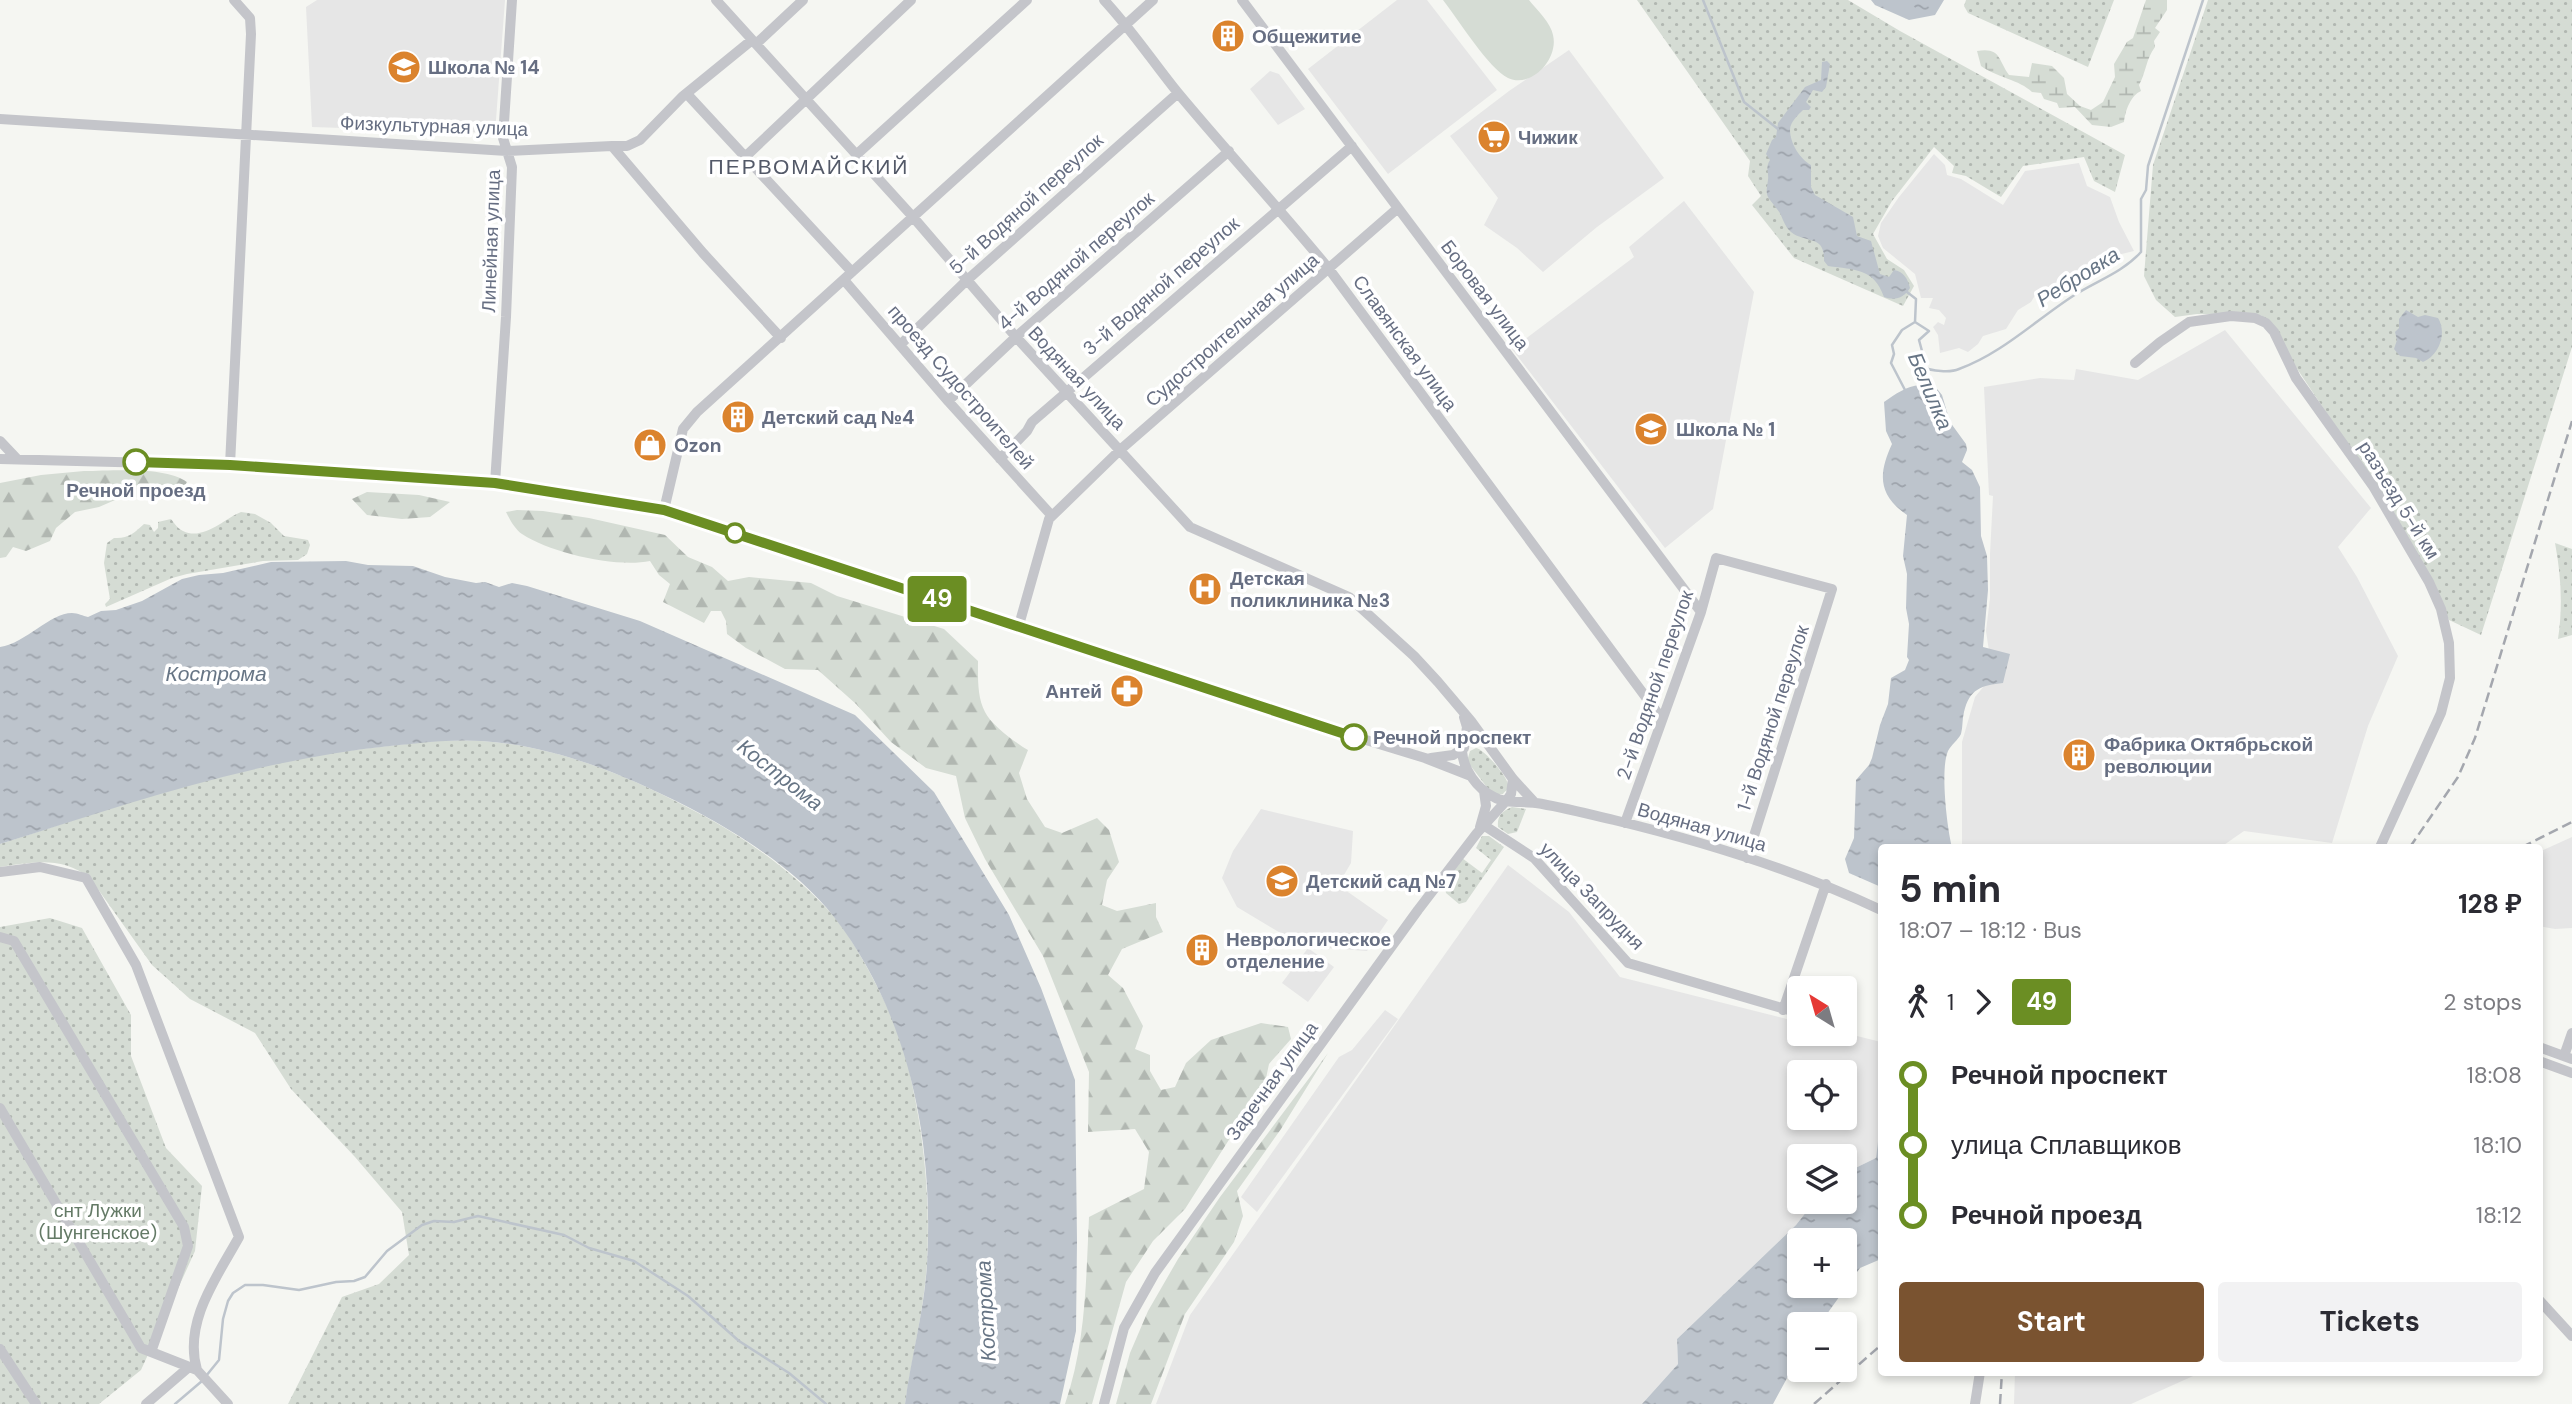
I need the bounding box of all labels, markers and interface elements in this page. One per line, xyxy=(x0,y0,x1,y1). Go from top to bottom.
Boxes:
building icon: Общежитие xyxy=(1209,17,1247,55)
place label: Общежитие xyxy=(1252,24,1362,49)
school or university icon: Школа № 14 xyxy=(385,48,423,86)
place label: Школа № 14 xyxy=(428,55,540,80)
street label: Физкультурная улица xyxy=(339,110,529,142)
supermarket icon: Чижик xyxy=(1475,118,1513,156)
place label: Чижик xyxy=(1518,125,1578,150)
street label: 5-й Водяной переулок xyxy=(944,128,1109,280)
district label: ПЕРВОМАЙСКИЙ xyxy=(709,153,909,181)
street label: Линейная улица xyxy=(476,168,506,313)
street label: 4-й Водяной переулок xyxy=(993,186,1160,336)
street label: 3-й Водяной переулок xyxy=(1078,211,1245,361)
street label: Боровая улица xyxy=(1435,235,1535,356)
water label: Ребровка xyxy=(2031,240,2125,314)
street label: Судостроительная улица xyxy=(1140,247,1324,412)
street label: Славянская улица xyxy=(1347,270,1463,416)
street label: проезд Судостроителей xyxy=(882,299,1040,475)
street label: Водяная улица xyxy=(1023,321,1132,435)
water label: Белилка xyxy=(1901,348,1959,434)
building icon: Детский сад №4 xyxy=(719,398,757,436)
place label: Детский сад №4 xyxy=(762,405,914,430)
school or university icon: Школа № 1 xyxy=(1632,410,1670,448)
place label: Школа № 1 xyxy=(1676,417,1775,442)
shop icon: Ozon xyxy=(631,426,669,464)
place label: Ozon xyxy=(674,433,722,458)
street label: разъезд 5-й км xyxy=(2353,436,2445,564)
marker: Речной проезд xyxy=(123,449,149,475)
place label: Речной проезд xyxy=(66,478,206,503)
unlabelled marker xyxy=(725,523,745,543)
place label: Детская поликлиника №3 xyxy=(1230,566,1390,613)
hospital icon: Детская поликлиника №3 xyxy=(1186,570,1224,608)
line badge: 49 xyxy=(906,576,968,622)
text: 49 xyxy=(922,583,952,614)
street label: 2-й Водяной переулок xyxy=(1611,586,1699,783)
street label: 1-й Водяной переулок xyxy=(1731,621,1815,814)
water label: Кострома xyxy=(165,660,267,688)
pharmacy icon: Антей xyxy=(1108,672,1146,710)
place label: Антей xyxy=(1045,679,1102,704)
marker: Речной проспект xyxy=(1341,724,1367,750)
place label: Речной проспект xyxy=(1373,725,1531,750)
place label: Фабрика Октябрьской революции xyxy=(2104,732,2313,779)
water label: Кострома xyxy=(731,733,829,817)
building icon: Фабрика Октябрьской революции xyxy=(2060,736,2098,774)
street label: Водяная улица xyxy=(1635,797,1770,857)
street label: улица Запрудня xyxy=(1534,837,1650,955)
school or university icon: Детский сад №7 xyxy=(1263,862,1301,900)
text: 5 min xyxy=(1899,864,2001,914)
place label: Детский сад №7 xyxy=(1306,869,1456,894)
text: 128 ₽ xyxy=(2458,887,2522,921)
text: 18:07 – 18:12 · Bus xyxy=(1899,915,2082,945)
place label: Неврологическое отделение xyxy=(1226,927,1391,974)
building icon: Неврологическое отделение xyxy=(1183,931,1221,969)
north arrow xyxy=(1787,976,1857,1046)
map controls xyxy=(1787,976,1857,1382)
icon: walk xyxy=(1899,983,1937,1021)
icon: forward xyxy=(1964,983,2002,1021)
text: 49 xyxy=(2026,986,2057,1017)
text: 1 xyxy=(1947,987,1954,1017)
text: 2 stops xyxy=(2443,987,2522,1017)
street label: Заречная улица xyxy=(1220,1016,1324,1145)
text: Речной проспект xyxy=(1951,1058,2168,1092)
button: locate xyxy=(1787,1060,1857,1130)
text: 18:08 xyxy=(2466,1060,2522,1090)
text: улица Сплавщиков xyxy=(1951,1128,2182,1162)
text: 18:10 xyxy=(2473,1130,2522,1160)
button: layers xyxy=(1787,1144,1857,1214)
park label: снт Лужки (Шунгенское) xyxy=(39,1198,157,1245)
text: Речной проезд xyxy=(1951,1198,2142,1232)
text: 18:12 xyxy=(2476,1200,2522,1230)
button: + xyxy=(1787,1228,1857,1298)
water label: Кострома xyxy=(969,1260,1003,1362)
button: Start xyxy=(1899,1282,2204,1362)
button: Tickets xyxy=(2218,1282,2522,1362)
button: − xyxy=(1787,1312,1857,1382)

